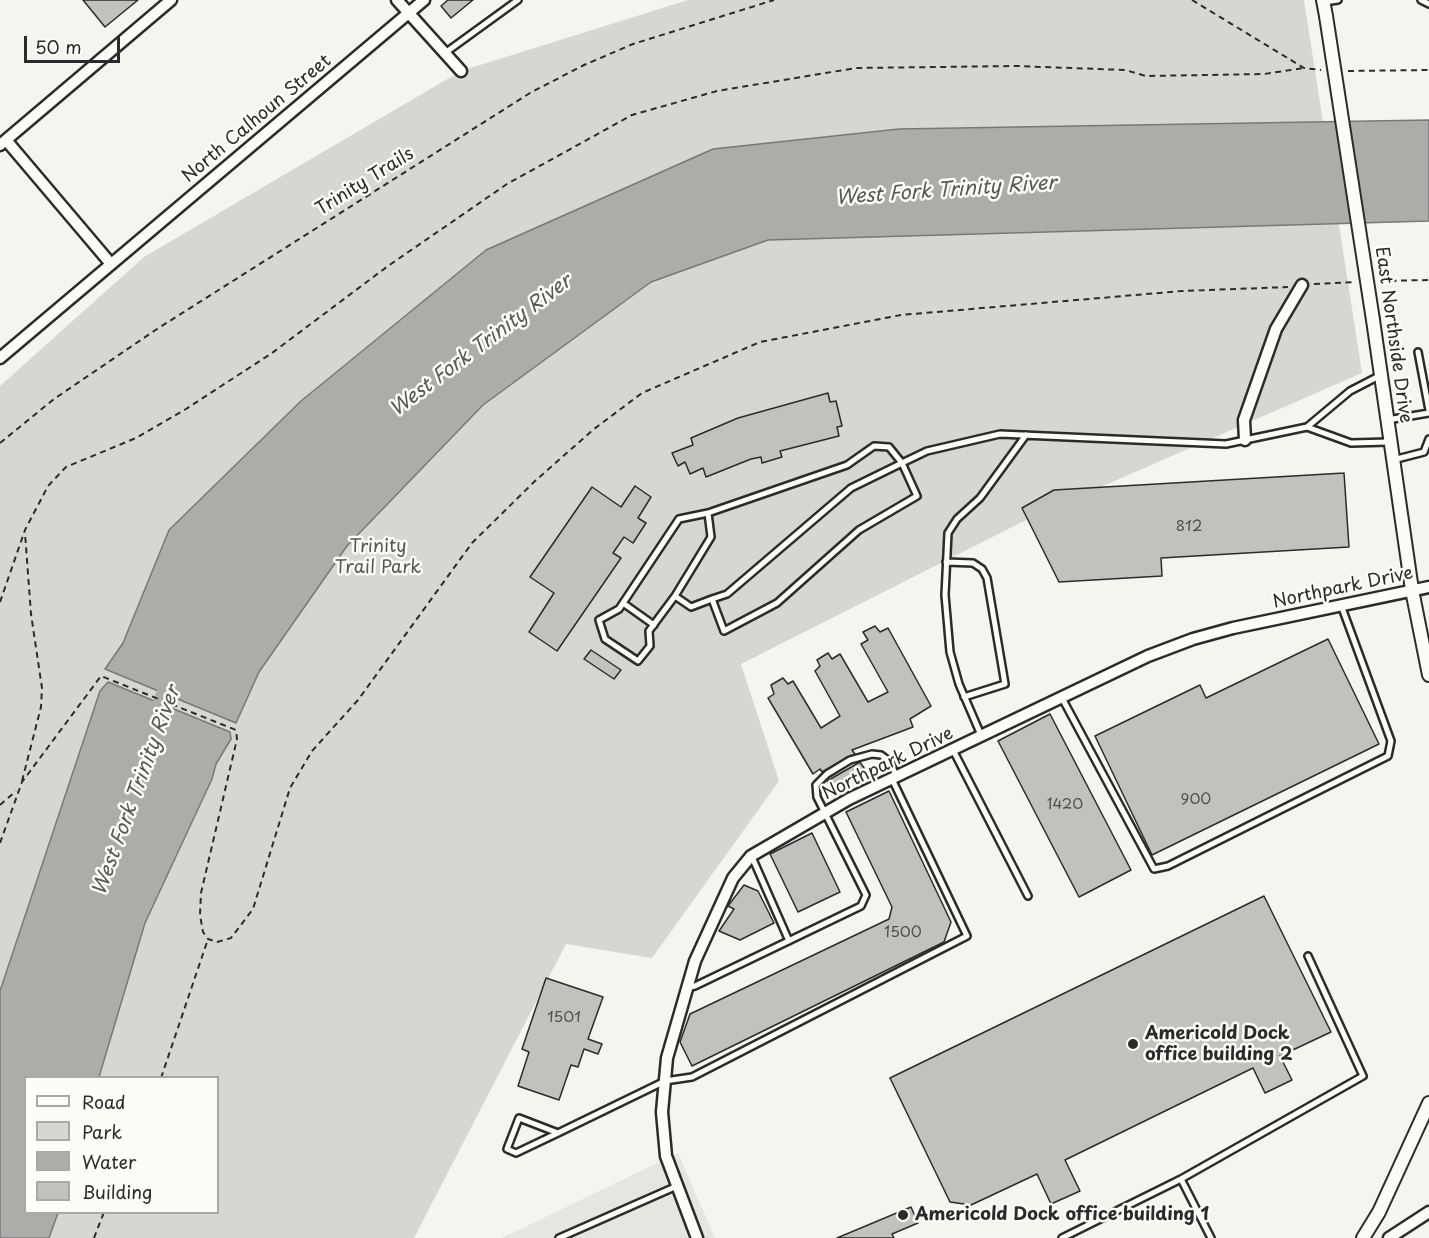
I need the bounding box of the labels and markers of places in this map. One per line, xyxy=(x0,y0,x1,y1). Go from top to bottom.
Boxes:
place label: Americold Dock office building 2 xyxy=(1145,1023,1293,1066)
marker: Americold Dock office building 2 xyxy=(1126,1037,1140,1051)
place label: Americold Dock office building 1 xyxy=(915,1204,1209,1226)
marker: Americold Dock office building 1 xyxy=(896,1208,910,1222)

